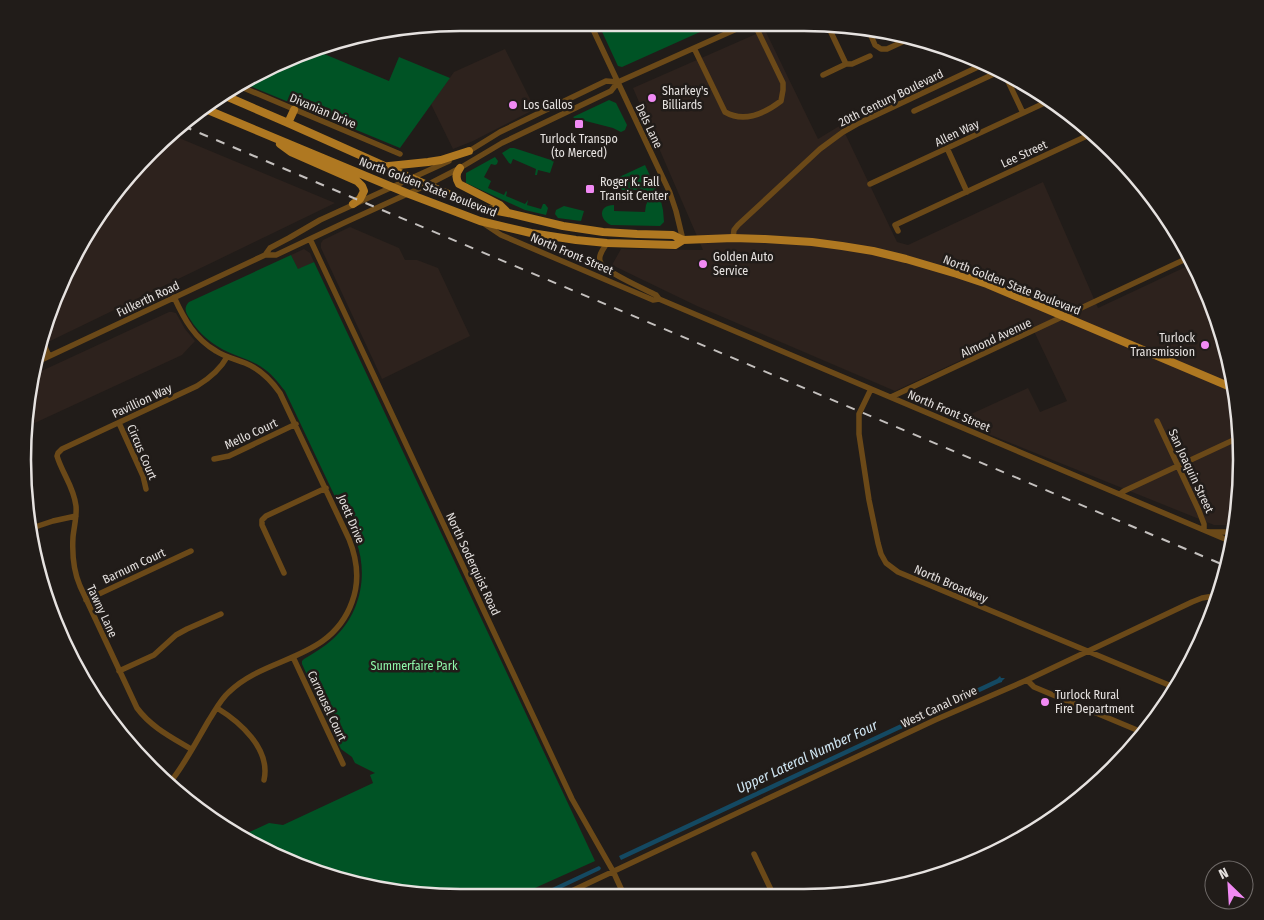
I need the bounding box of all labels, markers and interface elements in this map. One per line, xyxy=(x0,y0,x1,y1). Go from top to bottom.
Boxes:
street label: 20th Century Boulevard xyxy=(836,67,946,129)
place label: Sharkey's Billiards xyxy=(662,84,709,112)
street label: Divanian Drive xyxy=(288,91,358,131)
marker: Sharkey's Billiards xyxy=(646,92,658,104)
place label: Los Gallos xyxy=(523,98,573,112)
marker: Los Gallos xyxy=(507,99,519,111)
street label: Dels Lane xyxy=(633,102,665,150)
street label: Allen Way xyxy=(933,116,982,149)
marker: Turlock Transpo (to Merced) xyxy=(573,118,585,130)
place label: Turlock Transpo (to Merced) xyxy=(540,132,618,160)
street label: Lee Street xyxy=(999,137,1049,171)
street label: North Golden State Boulevard xyxy=(357,154,499,220)
place label: Roger K. Fall Transit Center xyxy=(600,175,669,203)
marker: Roger K. Fall Transit Center xyxy=(584,183,596,195)
street label: North Front Street xyxy=(529,230,616,278)
place label: Golden Auto Service xyxy=(713,250,773,278)
street label: North Golden State Boulevard xyxy=(941,252,1083,318)
marker: Golden Auto Service xyxy=(697,258,709,270)
street label: Fulkerth Road xyxy=(114,278,182,320)
street label: Almond Avenue xyxy=(958,315,1034,361)
place label: Turlock Transmission xyxy=(1131,331,1195,359)
marker: Turlock Transmission xyxy=(1199,339,1211,351)
street label: Pavillion Way xyxy=(110,381,175,421)
street label: North Front Street xyxy=(906,387,993,435)
street label: Mello Court xyxy=(222,416,280,452)
street label: Circus Court xyxy=(124,422,160,482)
street label: San Joaquin Street xyxy=(1165,427,1217,515)
street label: Joett Drive xyxy=(334,493,368,546)
street label: North Soderquist Road xyxy=(443,510,503,618)
street label: Barnum Court xyxy=(100,545,168,587)
street label: North Broadway xyxy=(912,562,990,606)
street label: Tawny Lane xyxy=(84,582,120,640)
park label: Summerfaire Park xyxy=(370,659,458,673)
street label: Carrousel Court xyxy=(305,669,349,743)
street label: West Canal Drive xyxy=(899,683,979,731)
place label: Turlock Rural Fire Department xyxy=(1055,688,1134,716)
marker: Turlock Rural Fire Department xyxy=(1039,696,1051,708)
water label: Upper Lateral Number Four xyxy=(734,716,881,797)
north arrow xyxy=(1204,860,1254,910)
text: N xyxy=(1216,864,1231,883)

